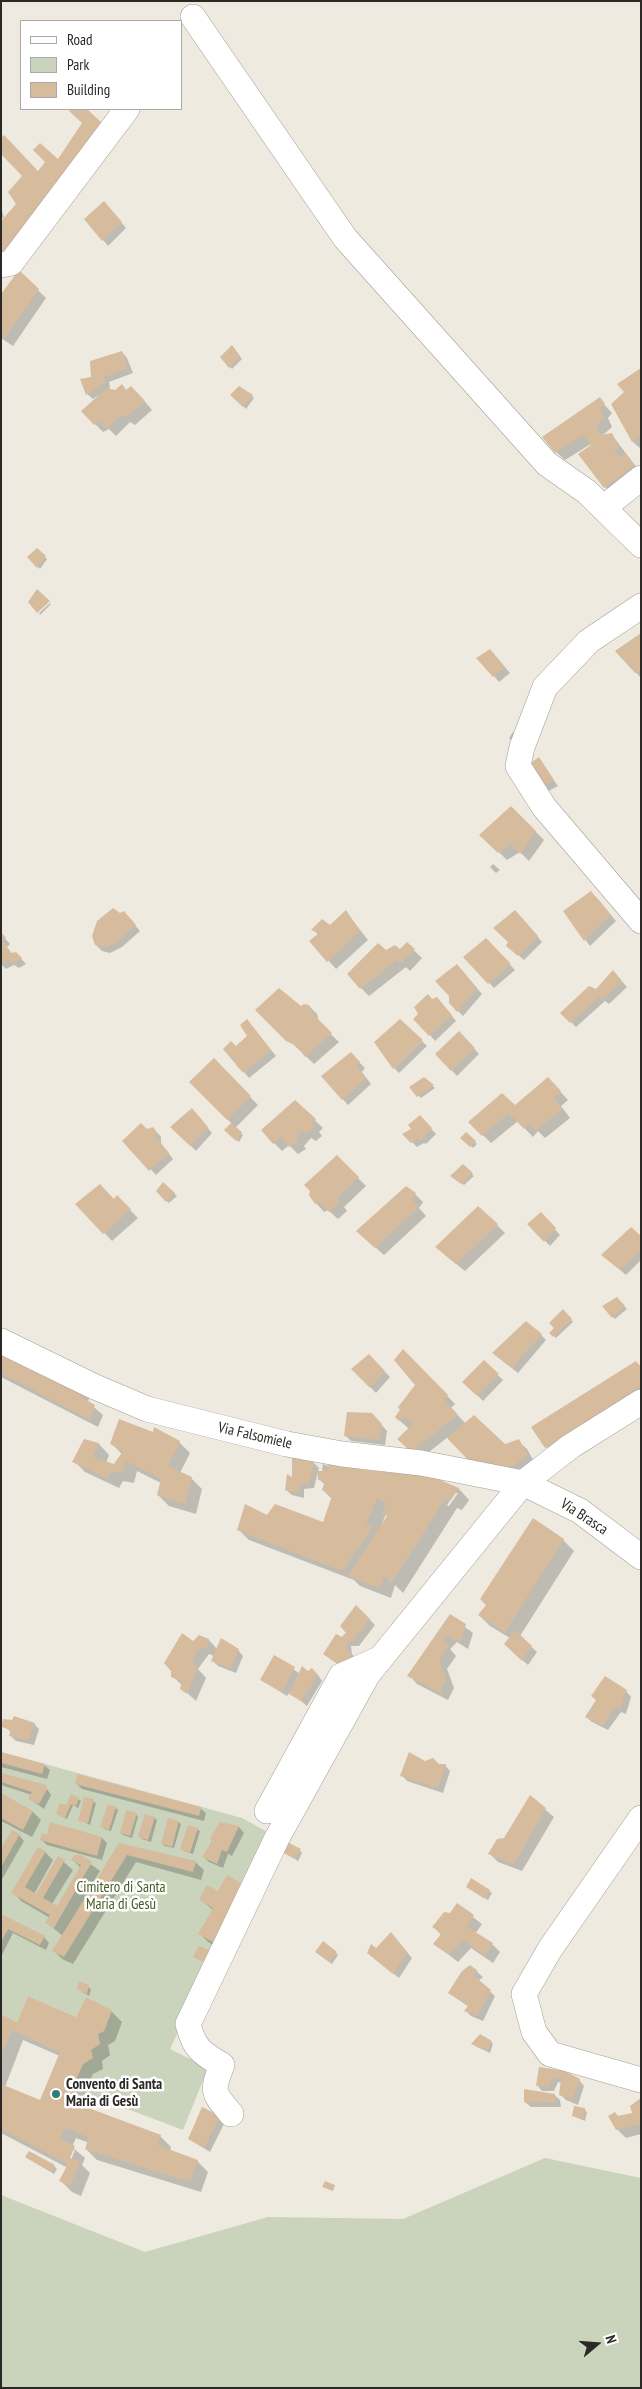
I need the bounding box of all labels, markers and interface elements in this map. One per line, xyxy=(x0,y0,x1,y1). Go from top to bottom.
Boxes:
legend xyxy=(20,20,182,110)
text: Road xyxy=(67,30,93,49)
text: Park xyxy=(67,55,89,74)
text: Building xyxy=(67,80,110,99)
street label: Via Falsomiele xyxy=(216,1419,294,1453)
street label: Via Brasca xyxy=(557,1495,611,1539)
park label: Cimitero di Santa Maria di Gesù xyxy=(76,1879,166,1914)
place label: Convento di Santa Maria di Gesù xyxy=(66,2076,162,2111)
marker: Convento di Santa Maria di Gesù xyxy=(50,2088,62,2100)
north arrow xyxy=(572,2319,622,2369)
text: N xyxy=(602,2333,621,2346)

